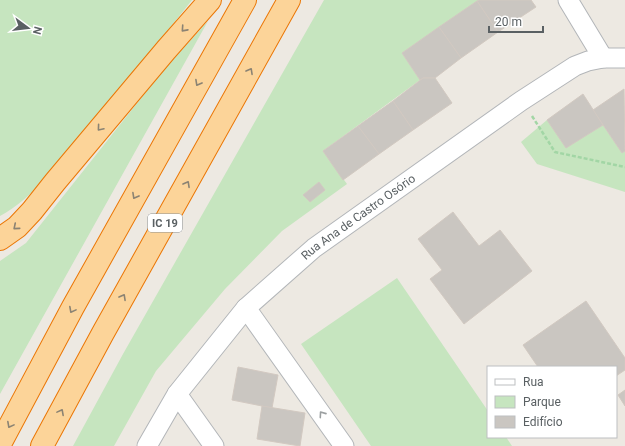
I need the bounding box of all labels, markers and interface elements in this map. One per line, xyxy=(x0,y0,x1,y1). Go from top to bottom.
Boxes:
north arrow xyxy=(8,8,48,48)
scale bar xyxy=(489,8,543,34)
text: 20 m xyxy=(495,15,522,29)
one-way arrow xyxy=(182,24,189,32)
text: N xyxy=(30,25,44,36)
one-way arrow xyxy=(245,67,252,75)
one-way arrow xyxy=(196,79,203,86)
one-way arrow xyxy=(98,124,105,131)
street label: Rua Ana de Castro Osório xyxy=(298,171,418,263)
one-way arrow xyxy=(182,181,189,188)
one-way arrow xyxy=(132,192,140,200)
road number: IC 19 xyxy=(148,214,182,232)
one-way arrow xyxy=(13,223,21,230)
one-way arrow xyxy=(118,294,125,302)
one-way arrow xyxy=(69,306,76,313)
legend xyxy=(487,366,617,438)
text: Rua xyxy=(523,375,544,389)
text: Parque xyxy=(523,395,561,409)
one-way arrow xyxy=(56,408,63,416)
one-way arrow xyxy=(320,412,327,419)
text: Edifício xyxy=(523,415,563,429)
one-way arrow xyxy=(8,420,15,428)

